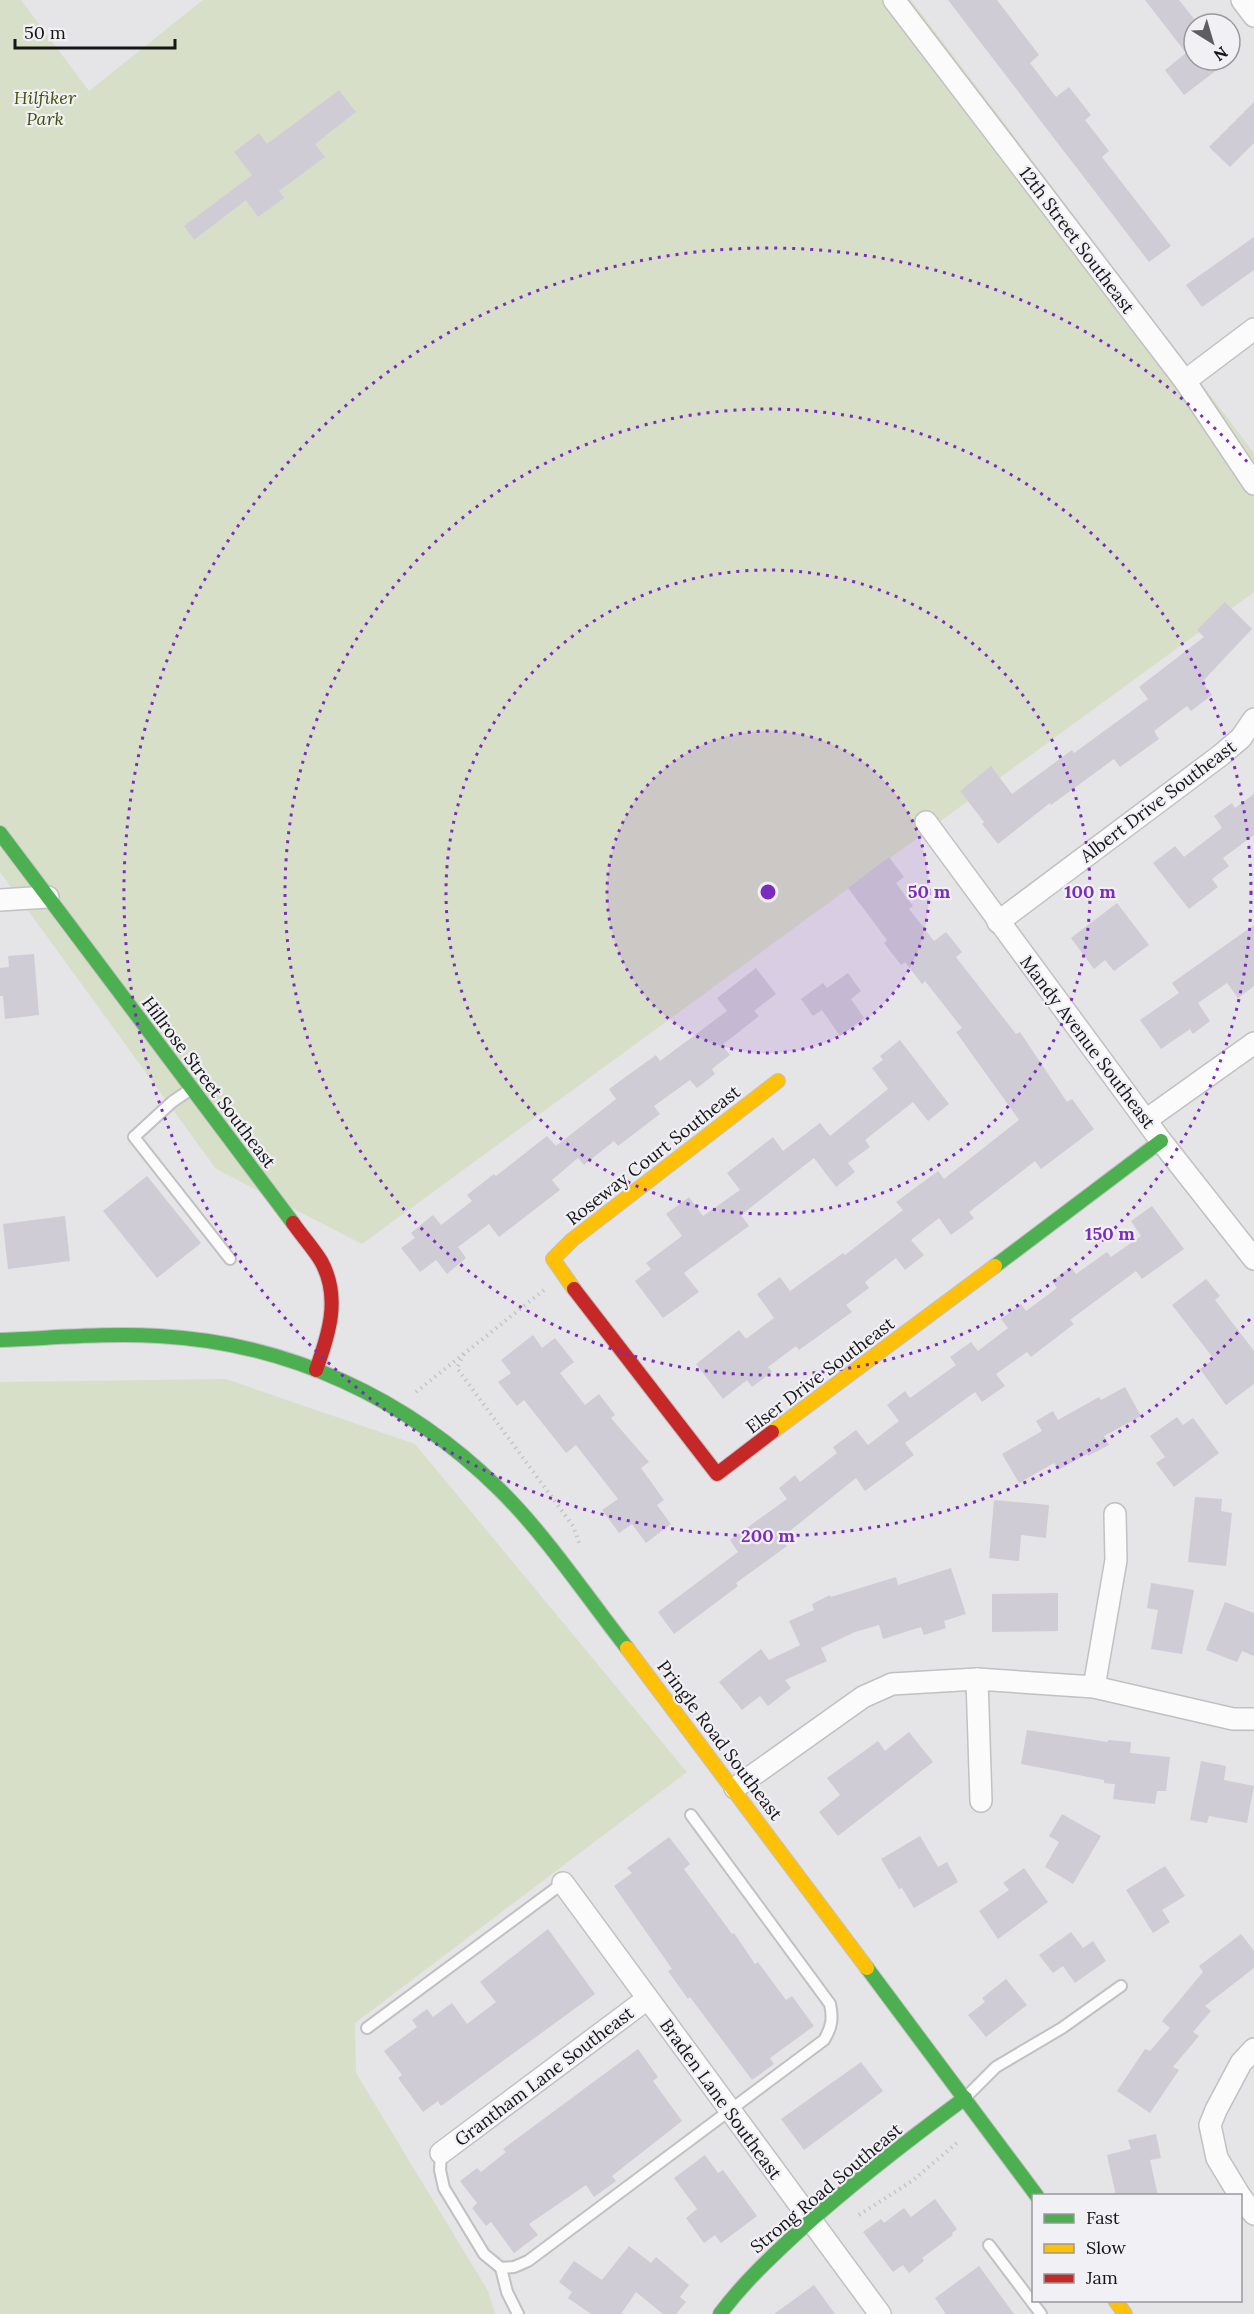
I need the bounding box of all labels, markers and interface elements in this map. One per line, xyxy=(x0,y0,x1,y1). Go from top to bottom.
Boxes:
scale bar xyxy=(15,12,176,50)
north arrow xyxy=(1182,12,1242,72)
text: 50 m xyxy=(24,21,66,44)
text: N xyxy=(1210,42,1232,66)
park label: Hilfiker Park xyxy=(14,86,77,130)
street label: 12th Street Southeast xyxy=(1014,162,1140,318)
street label: Albert Drive Southeast xyxy=(1075,735,1241,868)
text: 50 m xyxy=(908,880,951,903)
text: 100 m xyxy=(1064,880,1116,903)
centre of rings xyxy=(758,882,778,902)
street label: Mandy Avenue Southeast xyxy=(1015,951,1161,1133)
street label: Hillrose Street Southeast xyxy=(137,992,281,1172)
street label: Roseway Court Southeast xyxy=(561,1080,745,1230)
text: 150 m xyxy=(1085,1222,1135,1245)
street label: Elser Drive Southeast xyxy=(741,1312,899,1438)
text: 200 m xyxy=(741,1524,795,1547)
street label: Pringle Road Southeast xyxy=(652,1655,788,1825)
street label: Grantham Lane Southeast xyxy=(450,2001,638,2151)
street label: Braden Lane Southeast xyxy=(655,2014,787,2184)
street label: Strong Road Southeast xyxy=(745,2118,907,2258)
legend xyxy=(1032,2194,1242,2302)
text: Fast xyxy=(1086,2206,1120,2229)
text: Slow xyxy=(1086,2236,1126,2259)
text: Jam xyxy=(1085,2266,1118,2289)

